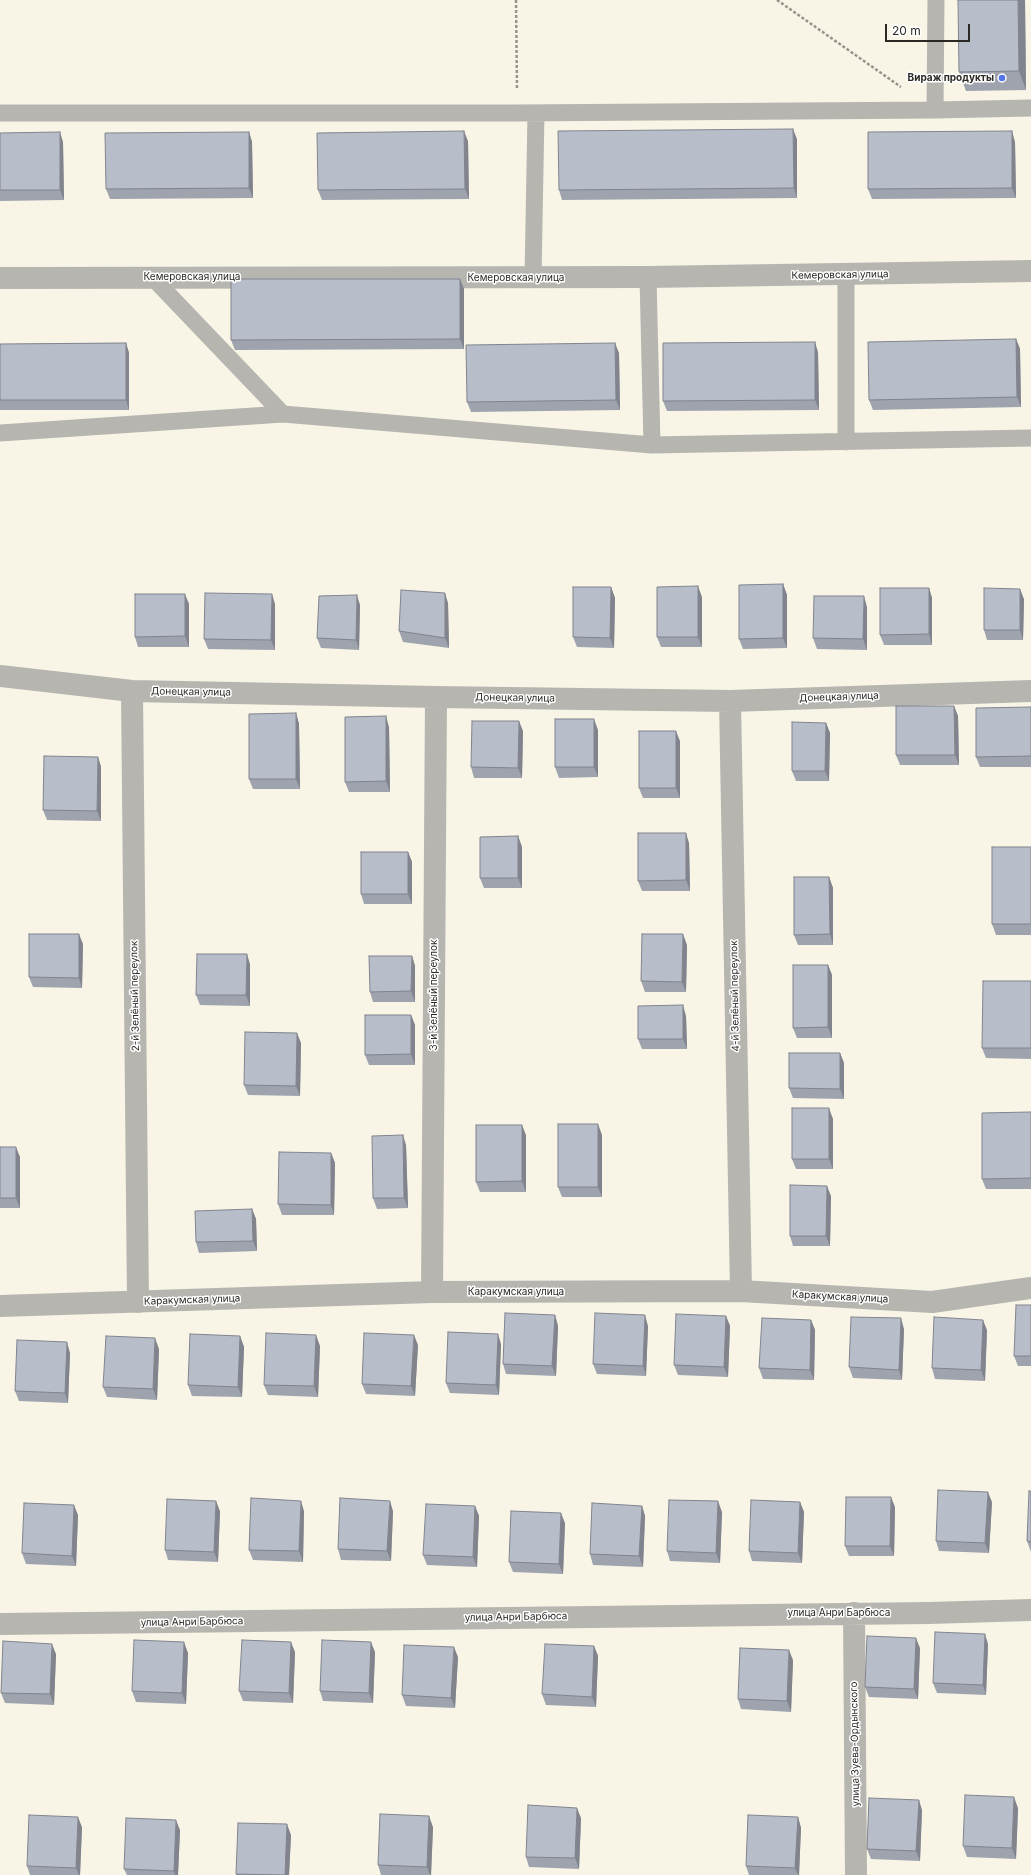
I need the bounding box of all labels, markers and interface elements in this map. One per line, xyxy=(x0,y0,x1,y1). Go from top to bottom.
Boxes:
scale bar xyxy=(887,16,972,42)
text: 20 m xyxy=(892,23,921,38)
place label: Вираж продукты xyxy=(908,72,994,84)
marker: Вираж продукты xyxy=(997,73,1007,83)
street label: Кемеровская улица xyxy=(791,268,889,282)
street label: Кемеровская улица xyxy=(144,271,240,283)
street label: Кемеровская улица xyxy=(468,272,564,284)
street label: Донецкая улица xyxy=(151,685,231,699)
street label: Донецкая улица xyxy=(799,690,879,704)
street label: Донецкая улица xyxy=(475,691,555,705)
street label: 2-й Зелёный переулок xyxy=(128,940,142,1052)
street label: 3-й Зелёный переулок xyxy=(428,940,440,1050)
street label: 4-й Зелёный переулок xyxy=(728,940,742,1052)
street label: Каракумская улица xyxy=(468,1286,564,1298)
street label: Каракумская улица xyxy=(792,1288,888,1306)
street label: Каракумская улица xyxy=(144,1292,240,1308)
street label: улица Анри Барбюса xyxy=(788,1607,890,1619)
street label: улица Анри Барбюса xyxy=(464,1610,568,1624)
street label: улица Анри Барбюса xyxy=(140,1615,244,1629)
street label: улица Зуева-Ордынского xyxy=(848,1681,862,1807)

